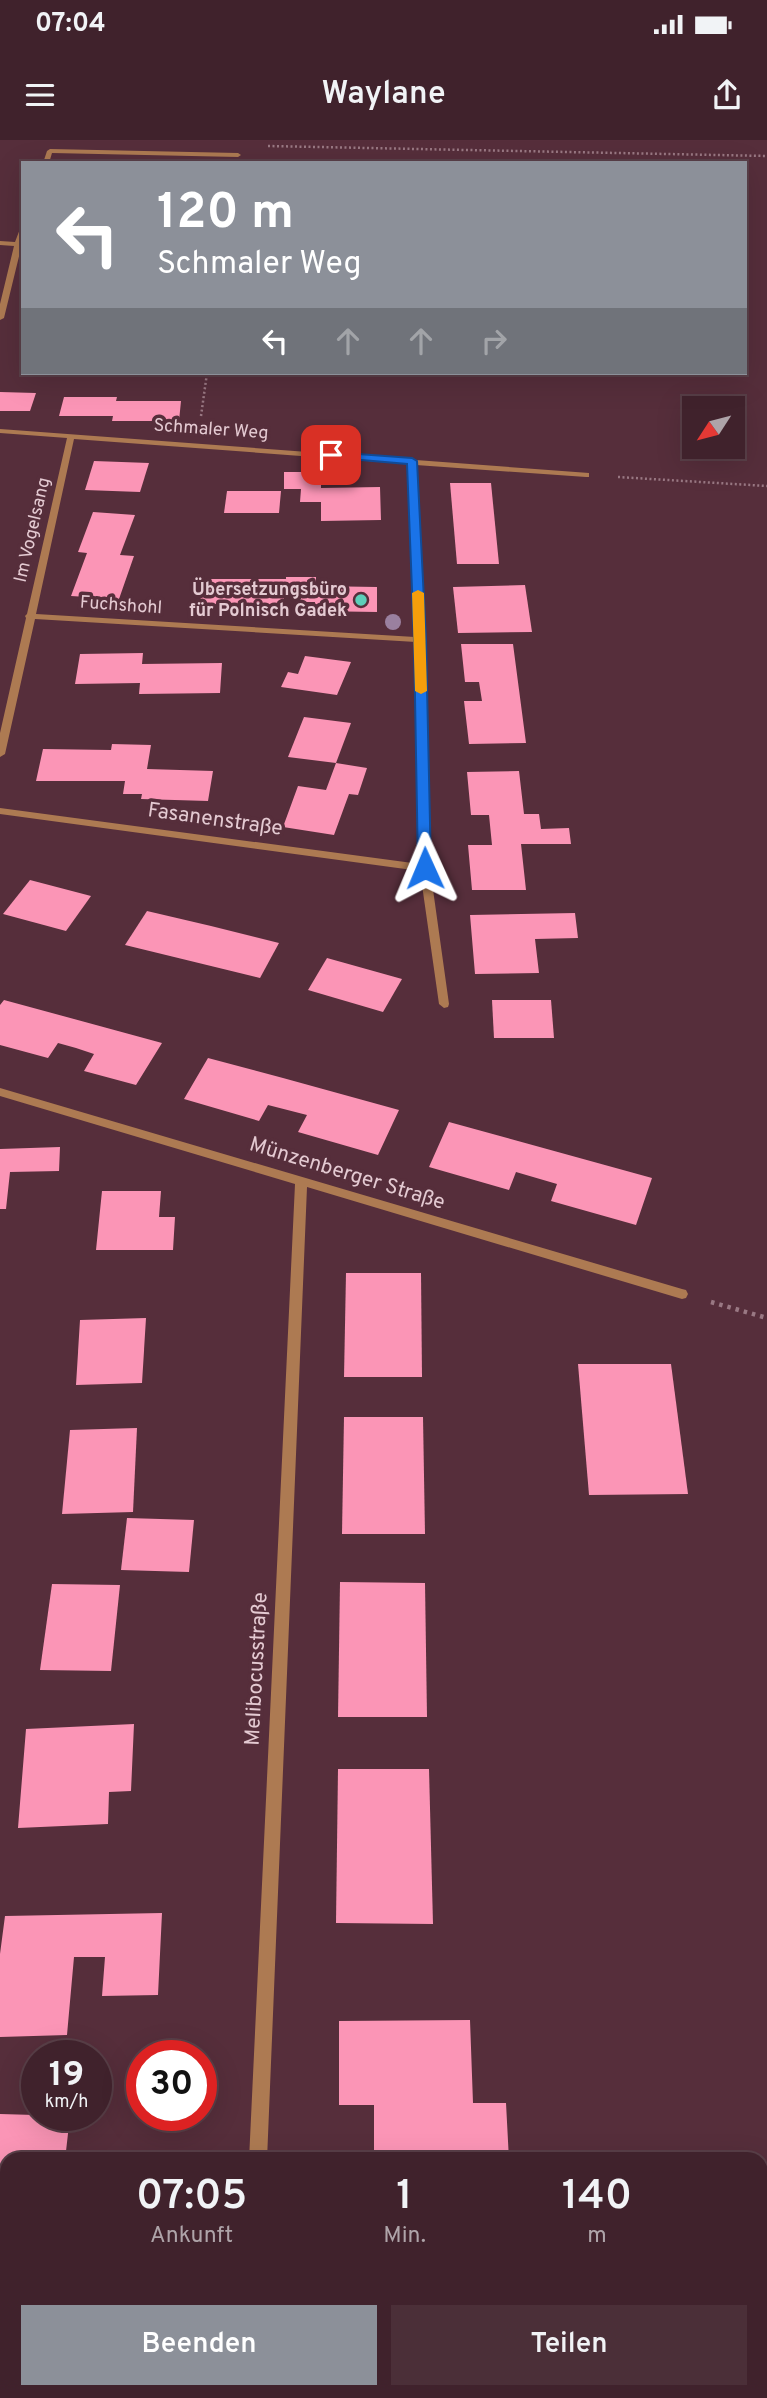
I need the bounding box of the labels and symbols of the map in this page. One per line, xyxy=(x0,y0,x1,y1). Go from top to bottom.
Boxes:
north arrow xyxy=(682,396,746,458)
street label: Schmaler Weg xyxy=(153,415,269,445)
pin xyxy=(301,425,361,485)
street label: Im Vogelsang xyxy=(10,475,56,585)
place label: Übersetzungsbüro für Polnisch Gadek xyxy=(189,577,347,623)
street label: Fuchshohl xyxy=(79,592,163,620)
marker: Übersetzungsbüro für Polnisch Gadek xyxy=(353,592,369,608)
street label: Fasanenstraße xyxy=(146,797,284,843)
position arrow xyxy=(388,831,462,905)
street label: Münzenberger Straße xyxy=(246,1131,448,1217)
street label: Melibocusstraße xyxy=(239,1592,275,1746)
speed limit sign: 30 xyxy=(126,2040,217,2131)

